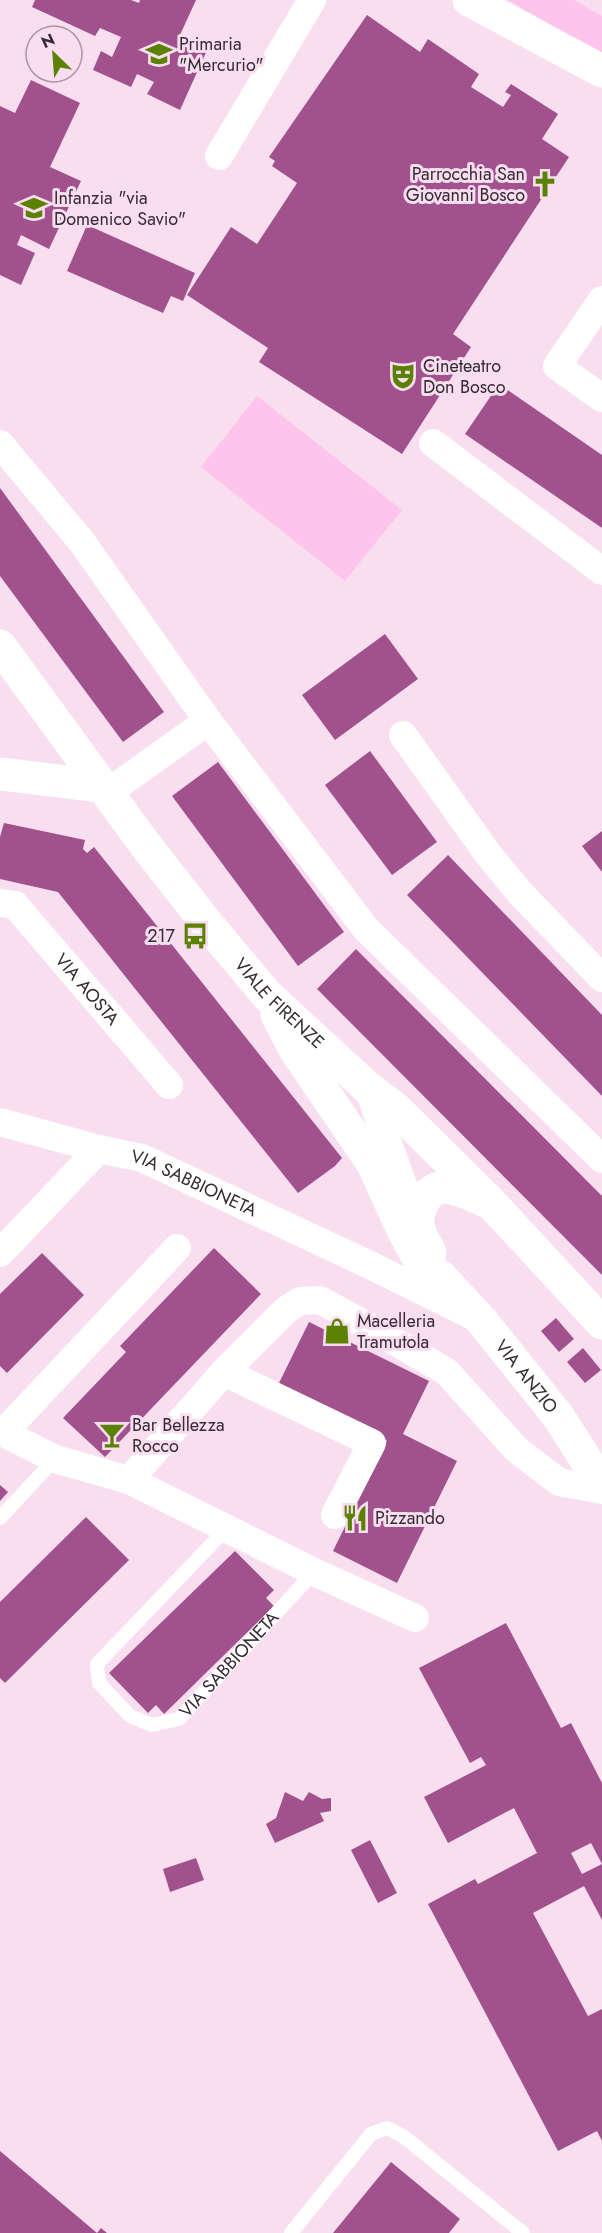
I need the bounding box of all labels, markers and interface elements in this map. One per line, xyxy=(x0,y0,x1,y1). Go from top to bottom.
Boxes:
north arrow xyxy=(24,24,84,84)
text: N xyxy=(37,28,58,54)
place label: Primaria "Mercurio" xyxy=(179,31,264,78)
school or university icon: Primaria "Mercurio" xyxy=(144,39,174,69)
place label: Parrocchia San Giovanni Bosco xyxy=(406,161,525,208)
church icon: Parrocchia San Giovanni Bosco xyxy=(530,169,560,199)
place label: Infanzia "via Domenico Savio" xyxy=(54,185,186,232)
school or university icon: Infanzia "via Domenico Savio" xyxy=(19,193,49,223)
place label: Cineteatro Don Bosco xyxy=(423,353,506,400)
theatre icon: Cineteatro Don Bosco xyxy=(388,361,418,391)
bus stop icon: 217 xyxy=(180,921,210,951)
place label: 217 xyxy=(147,923,176,949)
street label: VIA AOSTA xyxy=(49,948,125,1031)
street label: VIALE FIRENZE xyxy=(228,952,330,1055)
street label: VIA SABBIONETA xyxy=(129,1143,261,1223)
place label: Macelleria Tramutola xyxy=(357,1308,435,1355)
shop icon: Macelleria Tramutola xyxy=(322,1316,352,1346)
street label: VIA ANZIO xyxy=(489,1334,564,1419)
place label: Bar Bellezza Rocco xyxy=(132,1412,225,1459)
bar icon: Bar Bellezza Rocco xyxy=(97,1420,127,1450)
restaurant icon: Pizzando xyxy=(340,1503,370,1533)
place label: Pizzando xyxy=(375,1505,445,1531)
street label: VIA SABBIONETA xyxy=(173,1605,285,1724)

